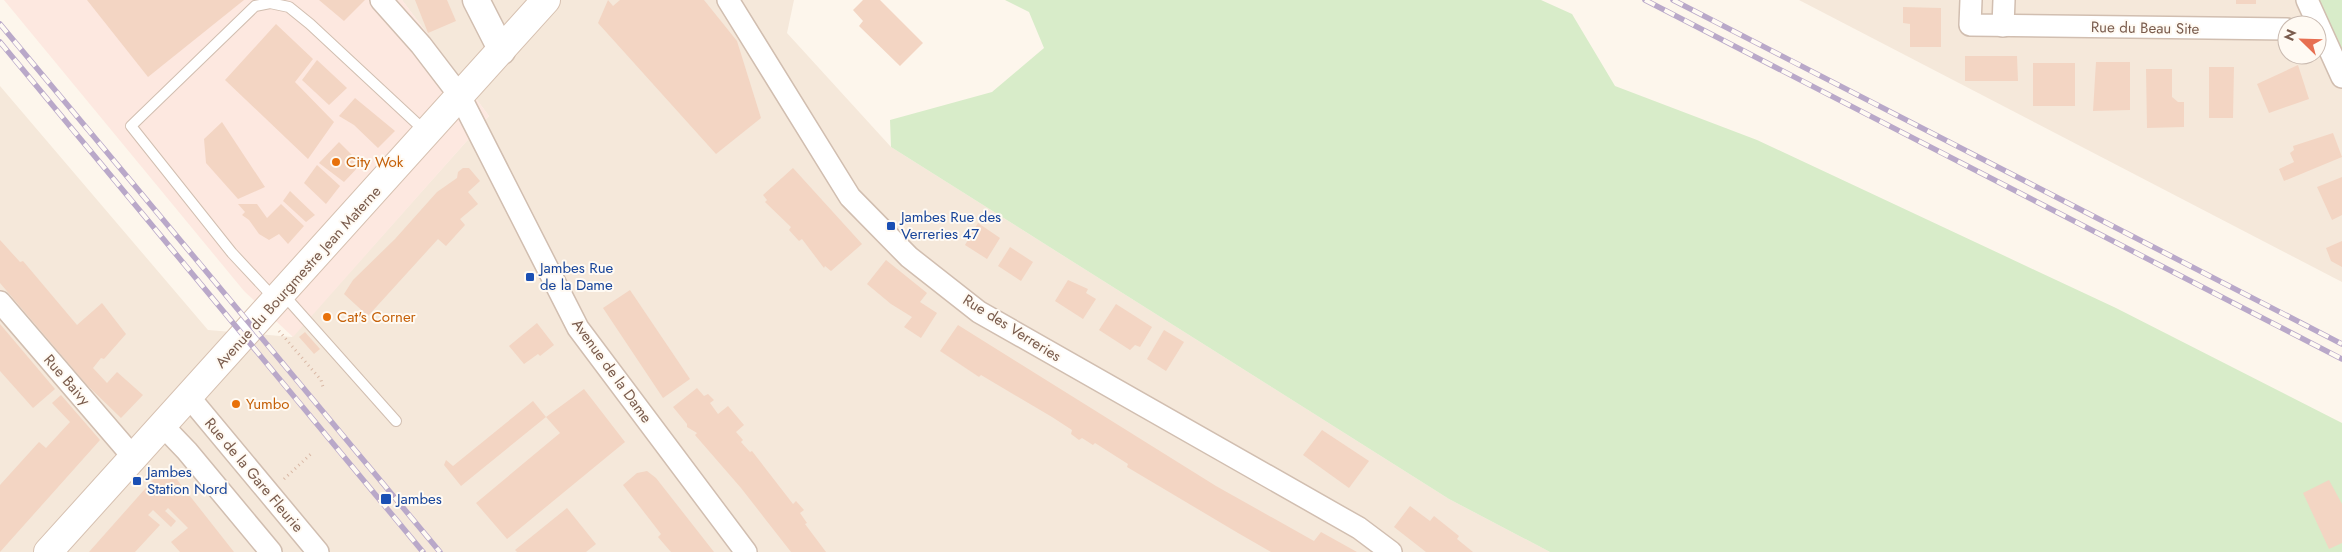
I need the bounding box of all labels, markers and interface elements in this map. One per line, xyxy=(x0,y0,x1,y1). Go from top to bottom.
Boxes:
north arrow xyxy=(2277,15,2327,65)
street label: Rue du Beau Site xyxy=(2091,16,2200,40)
text: N xyxy=(2279,26,2301,44)
place label: City Wok xyxy=(346,151,404,173)
marker: City Wok xyxy=(330,156,342,168)
street label: Avenue du Bourgmestre Jean Materne xyxy=(210,181,386,373)
place label: Jambes Rue des Verreries 47 xyxy=(899,206,1001,245)
marker: Jambes Rue des Verreries 47 xyxy=(885,220,897,232)
place label: Jambes Rue de la Dame xyxy=(538,257,614,296)
marker: Jambes Rue de la Dame xyxy=(524,271,536,283)
street label: Rue des Verreries xyxy=(959,289,1065,367)
place label: Cat's Corner xyxy=(337,306,417,328)
marker: Cat's Corner xyxy=(321,311,333,323)
street label: Avenue de la Dame xyxy=(567,314,658,428)
street label: Rue Baivy xyxy=(38,350,96,411)
place label: Yumbo xyxy=(246,393,290,415)
marker: Yumbo xyxy=(230,398,242,410)
street label: Rue de la Gare Fleurie xyxy=(199,413,309,537)
place label: Jambes Station Nord xyxy=(145,461,228,500)
marker: Jambes Station Nord xyxy=(131,475,143,487)
place label: Jambes xyxy=(395,488,442,510)
marker: Jambes xyxy=(379,492,393,506)

